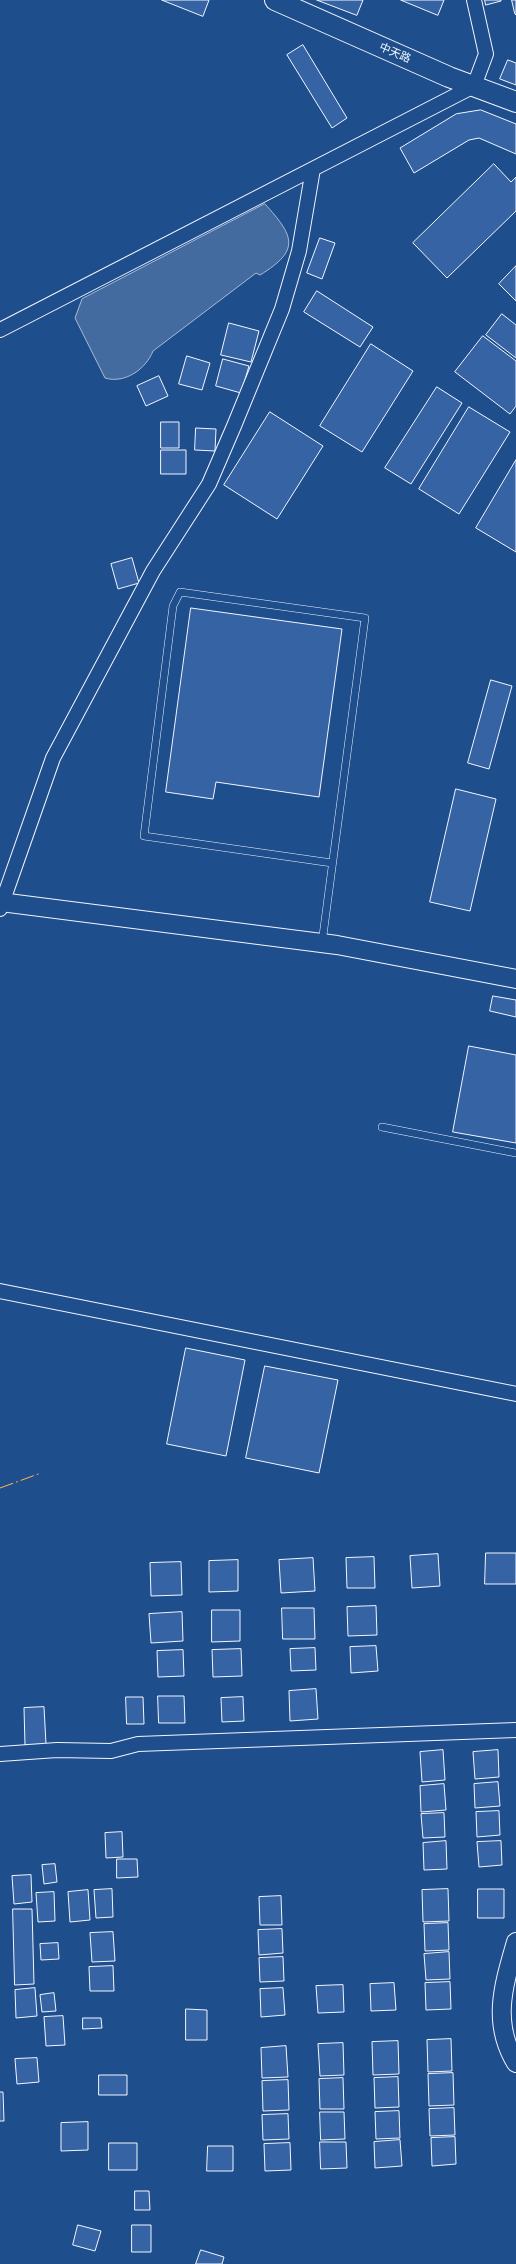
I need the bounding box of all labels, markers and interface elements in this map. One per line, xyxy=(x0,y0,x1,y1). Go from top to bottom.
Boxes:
street label: 中天路 xyxy=(377,40,413,66)

